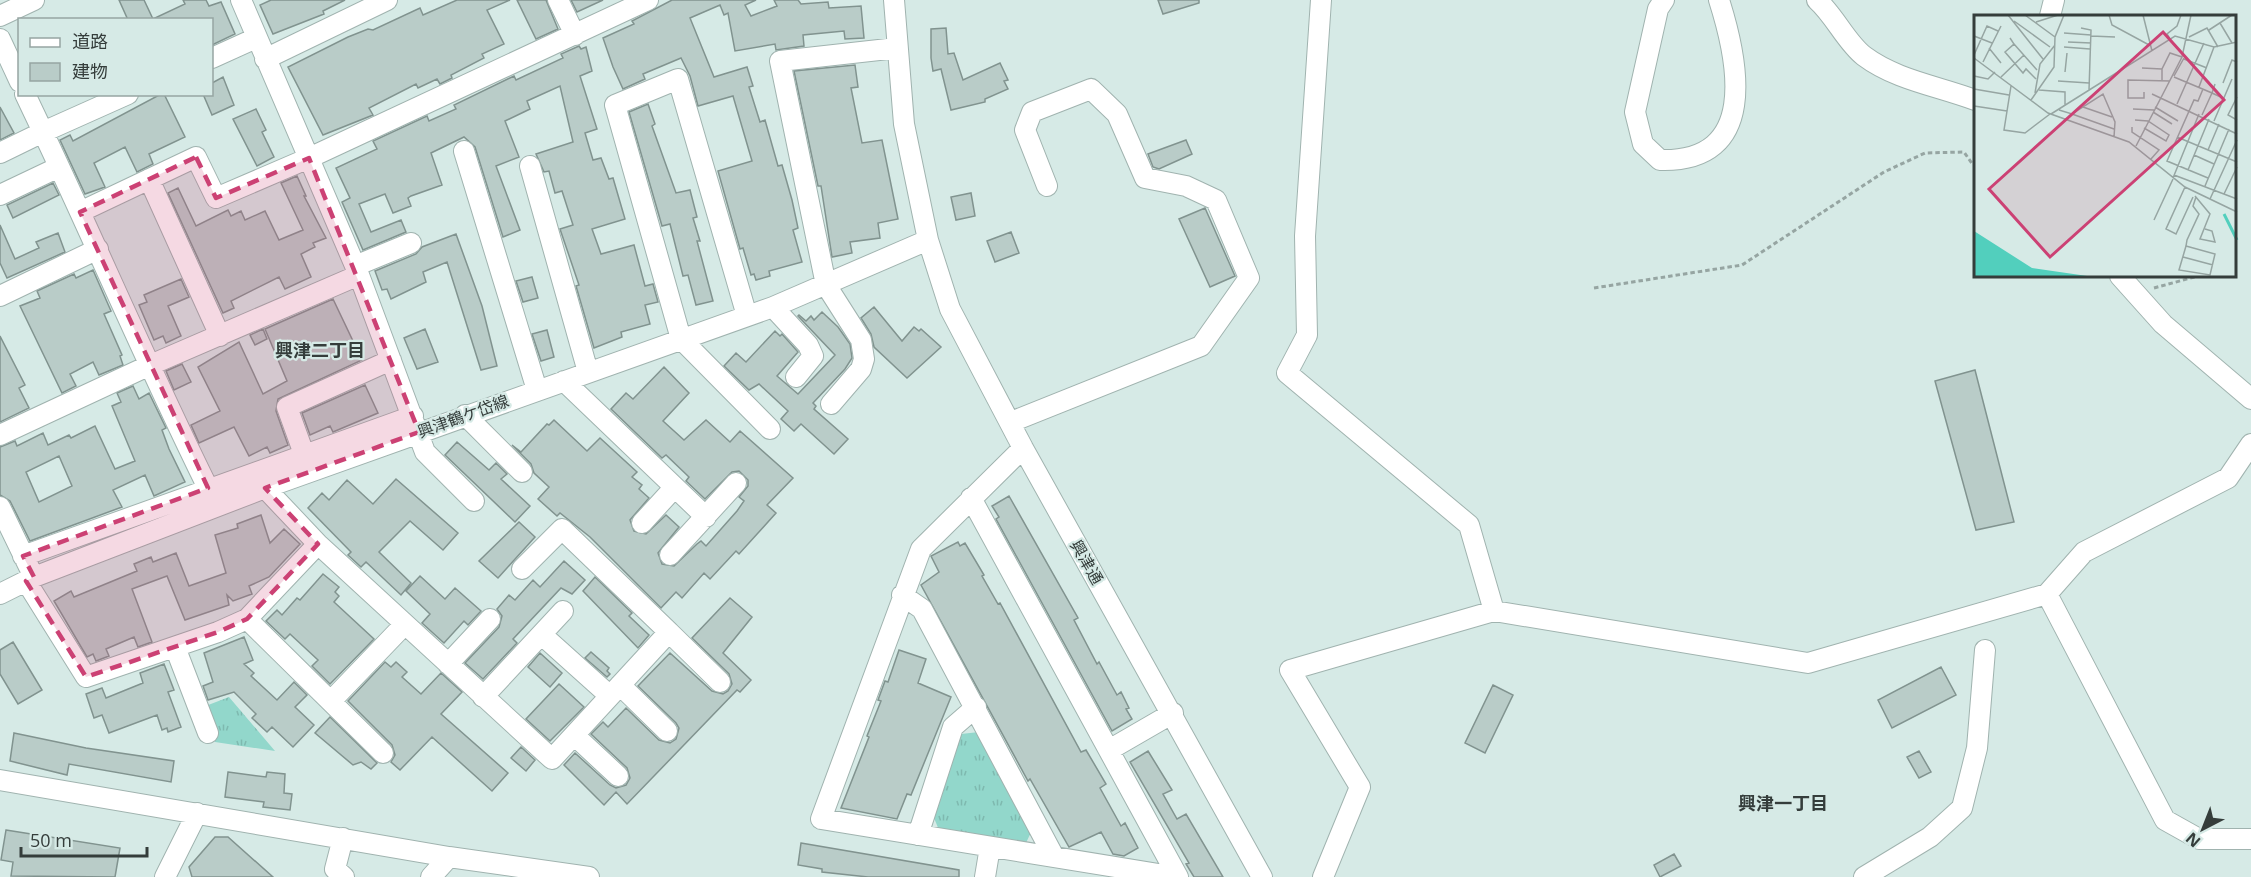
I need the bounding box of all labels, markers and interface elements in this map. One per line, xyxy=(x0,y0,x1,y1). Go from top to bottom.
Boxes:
inset map xyxy=(1974,15,2236,278)
legend xyxy=(18,18,213,96)
text: 道路 xyxy=(72,29,108,53)
text: 建物 xyxy=(72,59,108,83)
district label: 興津二丁目 xyxy=(275,338,365,362)
street label: 興津鶴ケ岱線 xyxy=(414,389,512,443)
street label: 興津通 xyxy=(1065,536,1109,588)
district label: 興津一丁目 xyxy=(1738,791,1828,815)
north arrow xyxy=(2173,799,2233,859)
scale bar xyxy=(21,820,147,858)
text: 50 m xyxy=(30,828,72,852)
text: N xyxy=(2181,828,2205,853)

